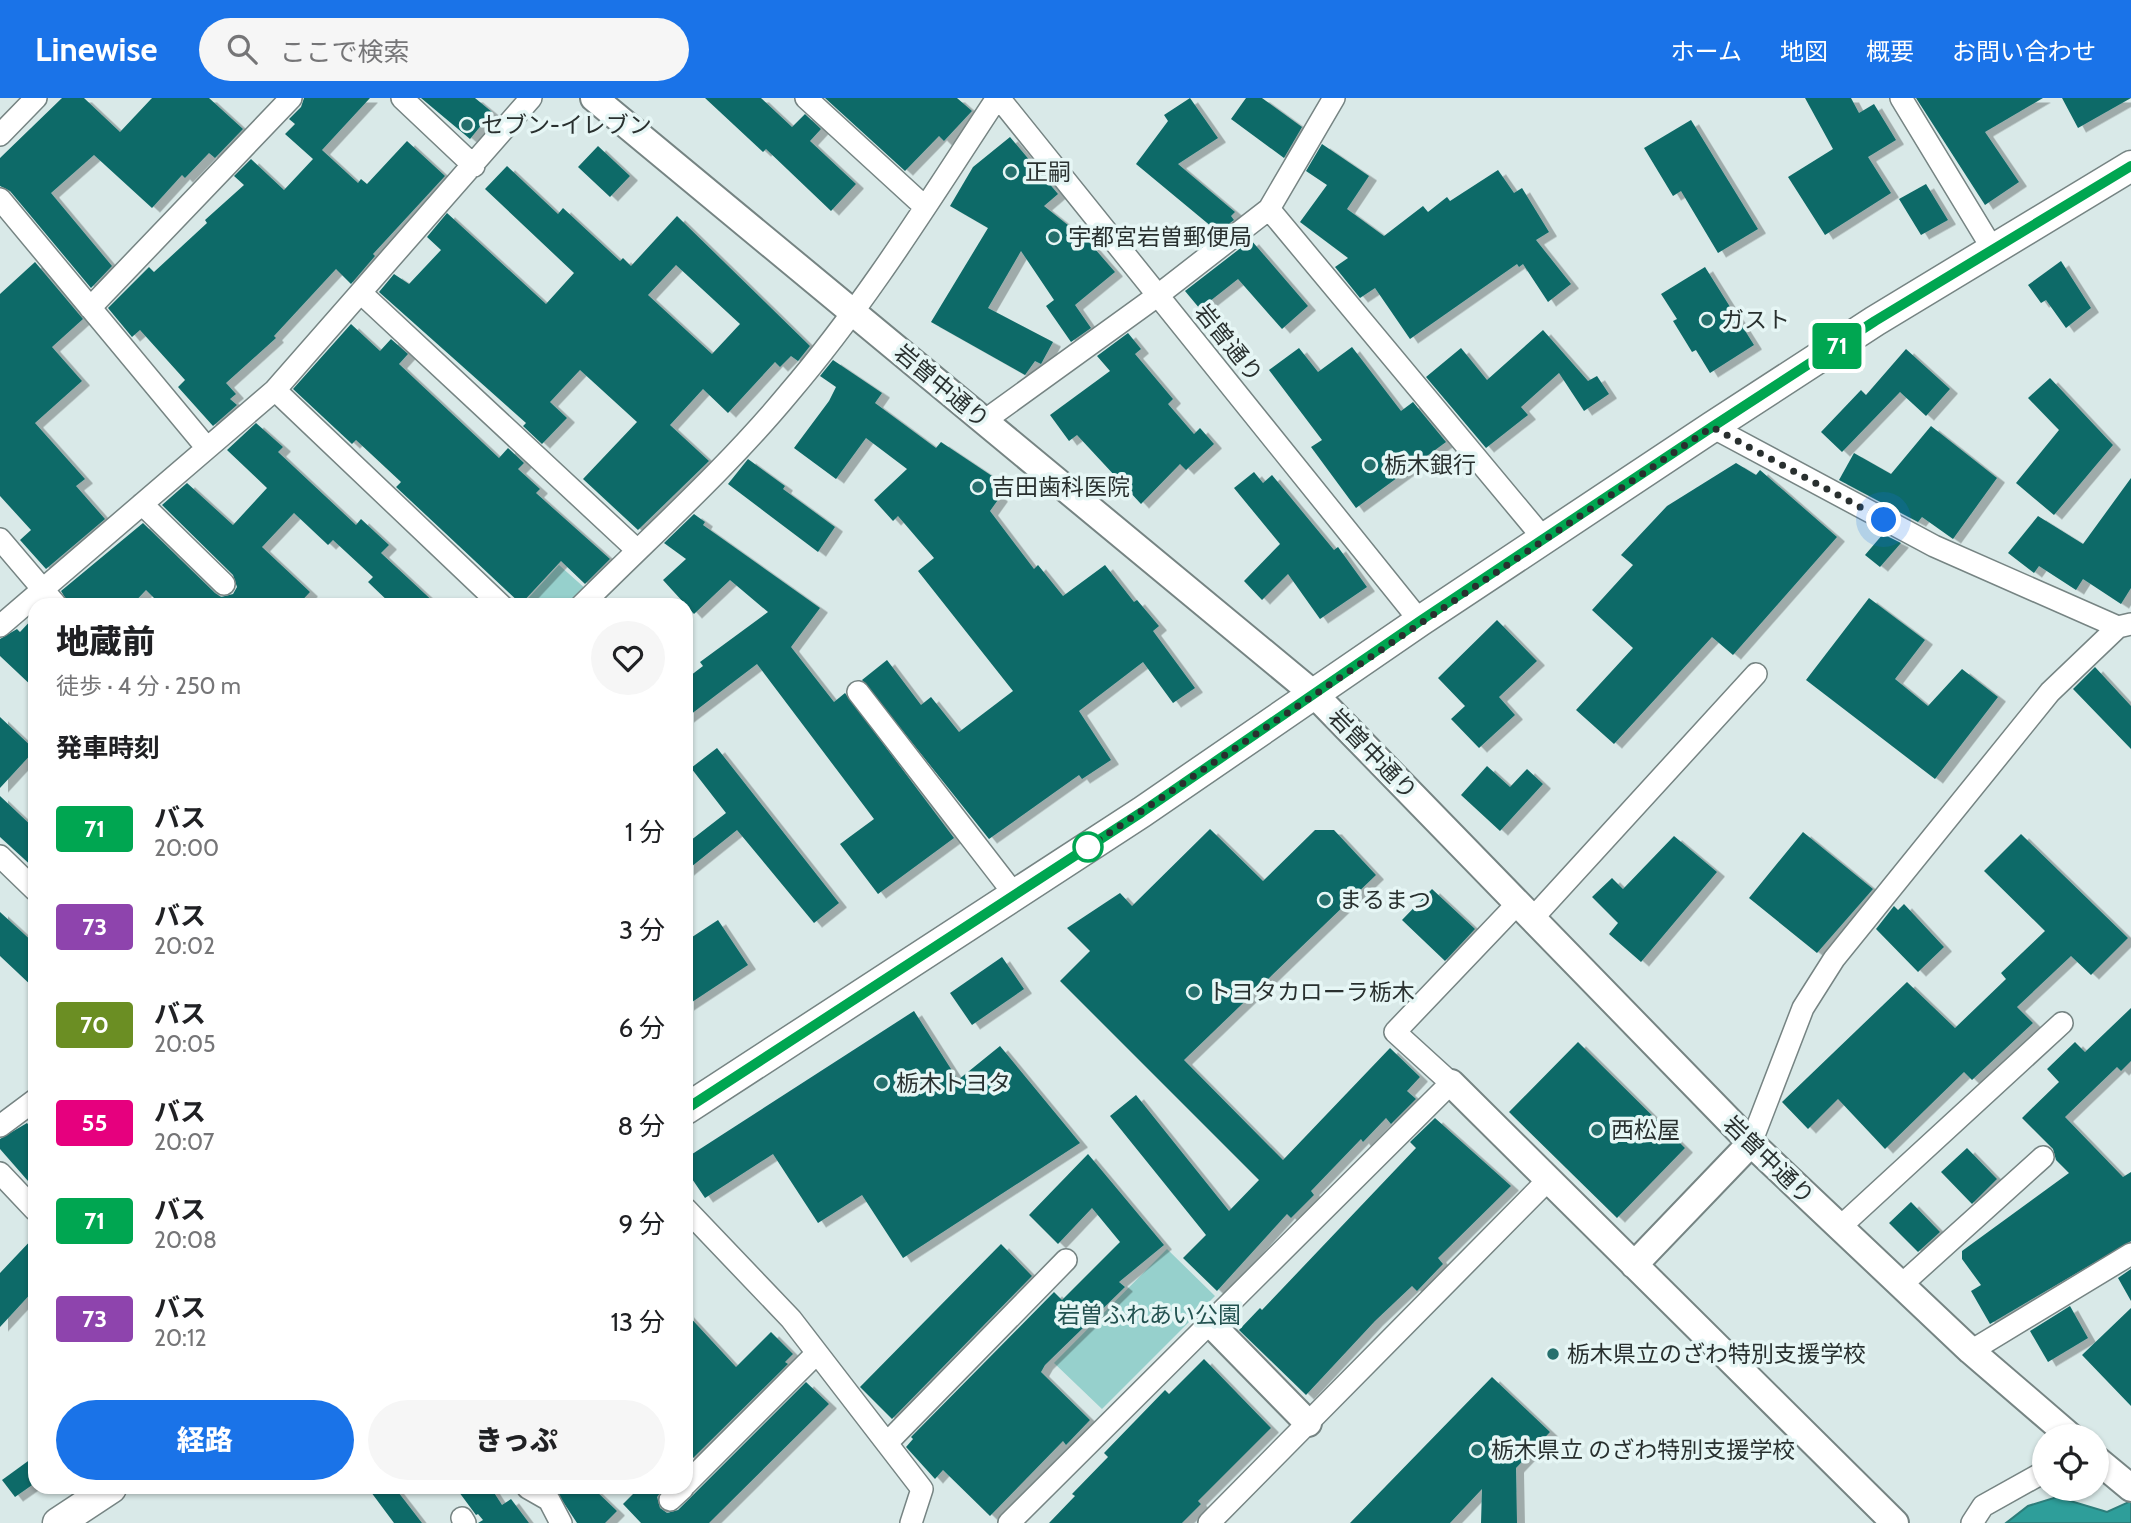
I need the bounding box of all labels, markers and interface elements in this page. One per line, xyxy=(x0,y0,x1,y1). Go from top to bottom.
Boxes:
search box xyxy=(199,18,689,81)
text: Linewise xyxy=(35,29,157,69)
icon: search xyxy=(223,30,261,68)
text: ここで検索 xyxy=(279,36,409,68)
text: ホーム xyxy=(1671,37,1742,66)
text: 地図 xyxy=(1780,37,1828,66)
text: 概要 xyxy=(1866,37,1914,66)
text: お問い合わせ xyxy=(1952,37,2096,66)
place label: セブン-イレブン xyxy=(481,111,652,139)
marker: セブン-イレブン xyxy=(459,117,475,133)
place label: 正嗣 xyxy=(1025,158,1071,186)
marker: 正嗣 xyxy=(1003,164,1019,180)
place label: 宇都宮岩曽郵便局 xyxy=(1068,223,1252,251)
marker: 宇都宮岩曽郵便局 xyxy=(1046,229,1062,245)
street label: 岩曽通り xyxy=(1189,298,1269,388)
place label: ガスト xyxy=(1721,306,1790,334)
marker: ガスト xyxy=(1699,312,1715,328)
line badge: 71 xyxy=(1806,323,1868,369)
text: 71 xyxy=(1826,331,1848,360)
street label: 岩曽中通り xyxy=(889,338,995,434)
place label: 栃木銀行 xyxy=(1384,451,1476,479)
marker: 栃木銀行 xyxy=(1362,457,1378,473)
place label: 吉田歯科医院 xyxy=(992,473,1130,501)
marker: 吉田歯科医院 xyxy=(970,479,986,495)
your location xyxy=(1866,502,1901,537)
text: 地蔵前 xyxy=(56,621,155,661)
button: heart xyxy=(591,621,665,695)
text: 徒歩 · 4 分 · 250 m xyxy=(56,672,241,700)
street label: 岩曽中通り xyxy=(1323,703,1423,805)
text: 発車時刻 xyxy=(56,732,160,764)
text: バス xyxy=(154,802,206,834)
text: 71 xyxy=(84,814,105,843)
text: 1 分 xyxy=(625,816,665,848)
unlabelled marker xyxy=(1073,832,1103,862)
text: 20:00 xyxy=(154,834,219,862)
place label: まるまつ xyxy=(1339,886,1431,914)
marker: まるまつ xyxy=(1317,892,1333,908)
text: バス xyxy=(154,900,206,932)
text: 73 xyxy=(82,912,107,941)
text: 3 分 xyxy=(619,914,665,946)
text: 20:02 xyxy=(154,932,215,960)
place label: トヨタカローラ栃木 xyxy=(1208,978,1415,1006)
marker: トヨタカローラ栃木 xyxy=(1186,984,1202,1000)
text: バス xyxy=(154,998,206,1030)
text: 70 xyxy=(80,1010,109,1039)
text: 6 分 xyxy=(618,1012,665,1044)
text: 20:05 xyxy=(154,1030,215,1058)
place label: 栃木トヨタ xyxy=(896,1069,1011,1097)
marker: 栃木トヨタ xyxy=(874,1075,890,1091)
text: バス xyxy=(154,1096,206,1128)
text: 55 xyxy=(82,1108,107,1137)
text: 8 分 xyxy=(617,1110,665,1142)
street label: 岩曽中通り xyxy=(1718,1110,1820,1210)
place label: 西松屋 xyxy=(1611,1116,1680,1144)
marker: 西松屋 xyxy=(1589,1122,1605,1138)
text: 20:07 xyxy=(154,1128,214,1156)
text: バス xyxy=(154,1194,206,1226)
text: 71 xyxy=(84,1206,105,1235)
text: 9 分 xyxy=(618,1208,665,1240)
text: 20:08 xyxy=(154,1226,217,1254)
text: バス xyxy=(154,1292,206,1324)
park label: 岩曽ふれあい公園 xyxy=(1057,1301,1241,1329)
text: 73 xyxy=(82,1304,107,1333)
text: 13 分 xyxy=(611,1306,665,1338)
text: 20:12 xyxy=(154,1324,206,1352)
place label: 栃木県立のざわ特別支援学校 xyxy=(1567,1340,1866,1368)
marker: 栃木県立のざわ特別支援学校 xyxy=(1545,1346,1561,1362)
button: 経路 xyxy=(56,1400,354,1480)
button: きっぷ xyxy=(368,1400,665,1480)
map controls xyxy=(2032,1424,2109,1501)
button: locate xyxy=(2032,1424,2109,1501)
place label: 栃木県立 のざわ特別支援学校 xyxy=(1491,1436,1795,1464)
marker: 栃木県立 のざわ特別支援学校 xyxy=(1469,1442,1485,1458)

